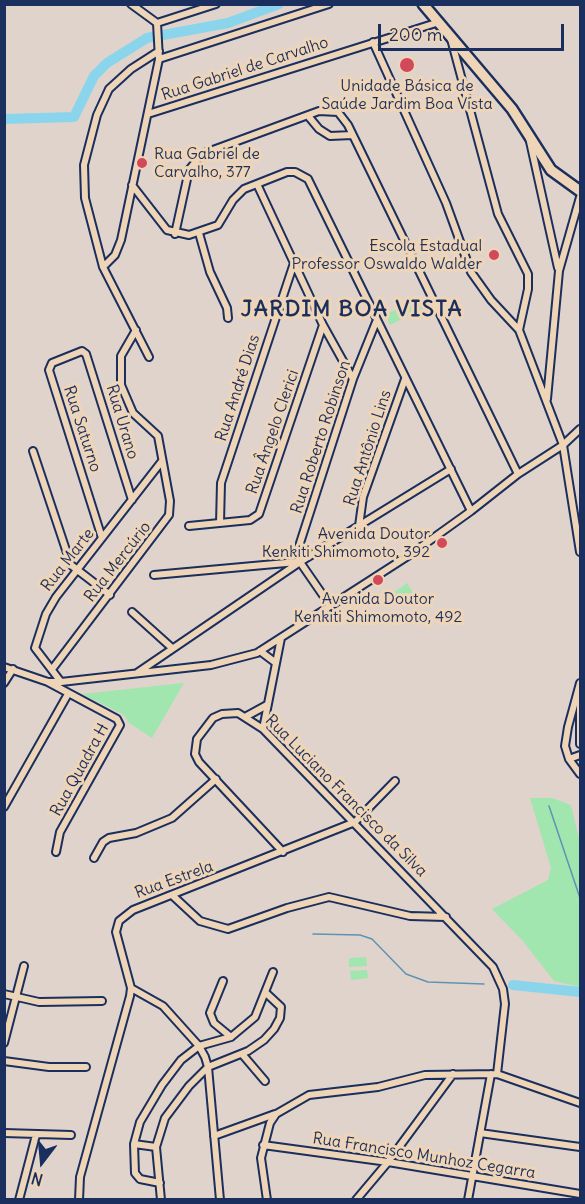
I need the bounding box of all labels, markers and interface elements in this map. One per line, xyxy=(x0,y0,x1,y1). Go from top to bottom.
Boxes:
scale bar xyxy=(381,12,567,50)
text: 200 m xyxy=(389,23,443,46)
street label: Rua Gabriel de Carvalho xyxy=(159,33,331,105)
marker: Unidade Básica de Saúde Jardim Boa Vista xyxy=(398,56,416,74)
place label: Unidade Básica de Saúde Jardim Boa Vista xyxy=(321,76,493,114)
place label: Rua Gabriel de Carvalho, 377 xyxy=(154,144,260,182)
marker: Rua Gabriel de Carvalho, 377 xyxy=(135,156,149,170)
place label: Escola Estadual Professor Oswaldo Walder xyxy=(291,236,482,274)
marker: Escola Estadual Professor Oswaldo Walder xyxy=(487,248,501,262)
district label: JARDIM BOA VISTA xyxy=(241,297,463,323)
street label: Rua André Dias xyxy=(212,332,264,444)
street label: Rua Roberto Robinson xyxy=(287,358,355,516)
street label: Rua Ângelo Clerici xyxy=(243,367,303,497)
street label: Rua Urano xyxy=(102,382,142,462)
street label: Rua Saturno xyxy=(59,383,105,475)
street label: Rua Antônio Lins xyxy=(340,388,396,508)
street label: Rua Mercúrio xyxy=(81,518,155,606)
place label: Avenida Doutor Kenkiti Shimomoto, 392 xyxy=(262,524,430,562)
street label: Rua Marte xyxy=(37,525,99,595)
marker: Avenida Doutor Kenkiti Shimomoto, 392 xyxy=(435,536,449,550)
marker: Avenida Doutor Kenkiti Shimomoto, 492 xyxy=(371,573,385,587)
place label: Avenida Doutor Kenkiti Shimomoto, 492 xyxy=(294,589,462,627)
street label: Rua Luciano Francisco da Silva xyxy=(261,711,431,881)
street label: Rua Quadra H xyxy=(47,720,113,820)
street label: Rua Estrela xyxy=(132,857,216,903)
street label: Rua Francisco Munhoz Cegarra xyxy=(311,1129,537,1183)
north arrow xyxy=(12,1132,72,1192)
text: N xyxy=(29,1168,45,1190)

